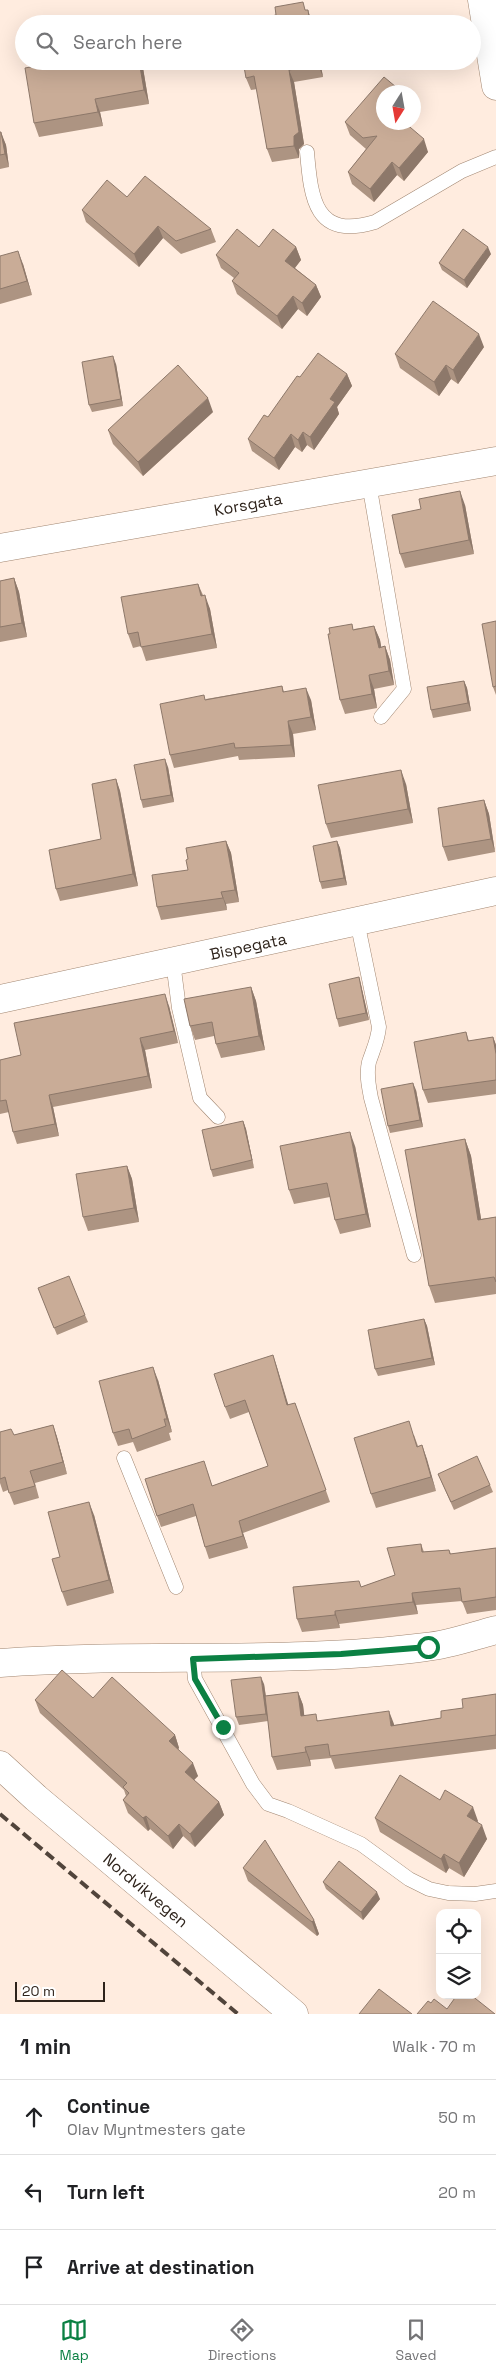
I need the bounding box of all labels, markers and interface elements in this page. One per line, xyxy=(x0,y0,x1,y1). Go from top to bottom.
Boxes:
search box xyxy=(15,15,481,70)
icon: search xyxy=(33,29,61,57)
text: Search here xyxy=(73,30,183,55)
north arrow xyxy=(376,85,421,130)
street label: Korsgata xyxy=(212,488,284,521)
street label: Bispegata xyxy=(208,928,289,965)
route start xyxy=(417,1636,440,1659)
route end xyxy=(212,1716,235,1739)
street label: Nordvikvegen xyxy=(99,1849,193,1932)
map controls xyxy=(436,1909,481,1999)
button: locate xyxy=(436,1909,481,1954)
button: layers xyxy=(436,1954,481,1999)
scale bar xyxy=(15,1979,105,2002)
text: 20 m xyxy=(22,1982,55,2000)
text: 1 min xyxy=(20,2033,71,2060)
text: Walk · 70 m xyxy=(392,2036,476,2057)
text: Continue xyxy=(67,2094,150,2119)
icon: ahead xyxy=(20,2103,48,2131)
text: 50 m xyxy=(438,2107,476,2128)
text: Olav Myntmesters gate xyxy=(67,2119,246,2140)
icon: left xyxy=(20,2178,48,2206)
text: Turn left xyxy=(67,2180,145,2205)
text: 20 m xyxy=(438,2182,476,2203)
icon: arrive xyxy=(20,2253,48,2281)
text: Arrive at destination xyxy=(67,2255,255,2280)
tab: Map xyxy=(60,2316,89,2364)
tab: Directions xyxy=(208,2316,276,2364)
tab: Saved xyxy=(396,2316,436,2364)

